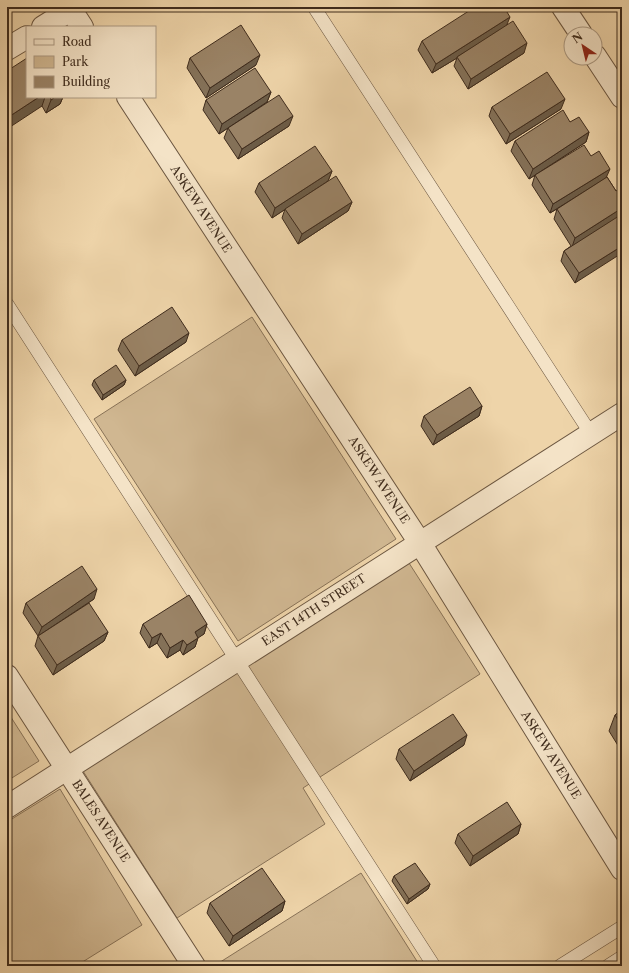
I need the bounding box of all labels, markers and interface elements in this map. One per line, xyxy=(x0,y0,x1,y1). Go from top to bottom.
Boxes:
legend xyxy=(26,26,156,98)
north arrow xyxy=(563,26,603,66)
text: N xyxy=(569,29,586,46)
text: Road xyxy=(62,34,92,49)
text: Park xyxy=(62,54,89,69)
text: Building xyxy=(62,74,110,89)
street label: ASKEW AVENUE xyxy=(167,161,235,255)
street label: ASKEW AVENUE xyxy=(345,432,413,526)
street label: EAST 14TH STREET xyxy=(259,570,369,649)
street label: ASKEW AVENUE xyxy=(518,707,585,802)
street label: BALES AVENUE xyxy=(69,777,134,865)

